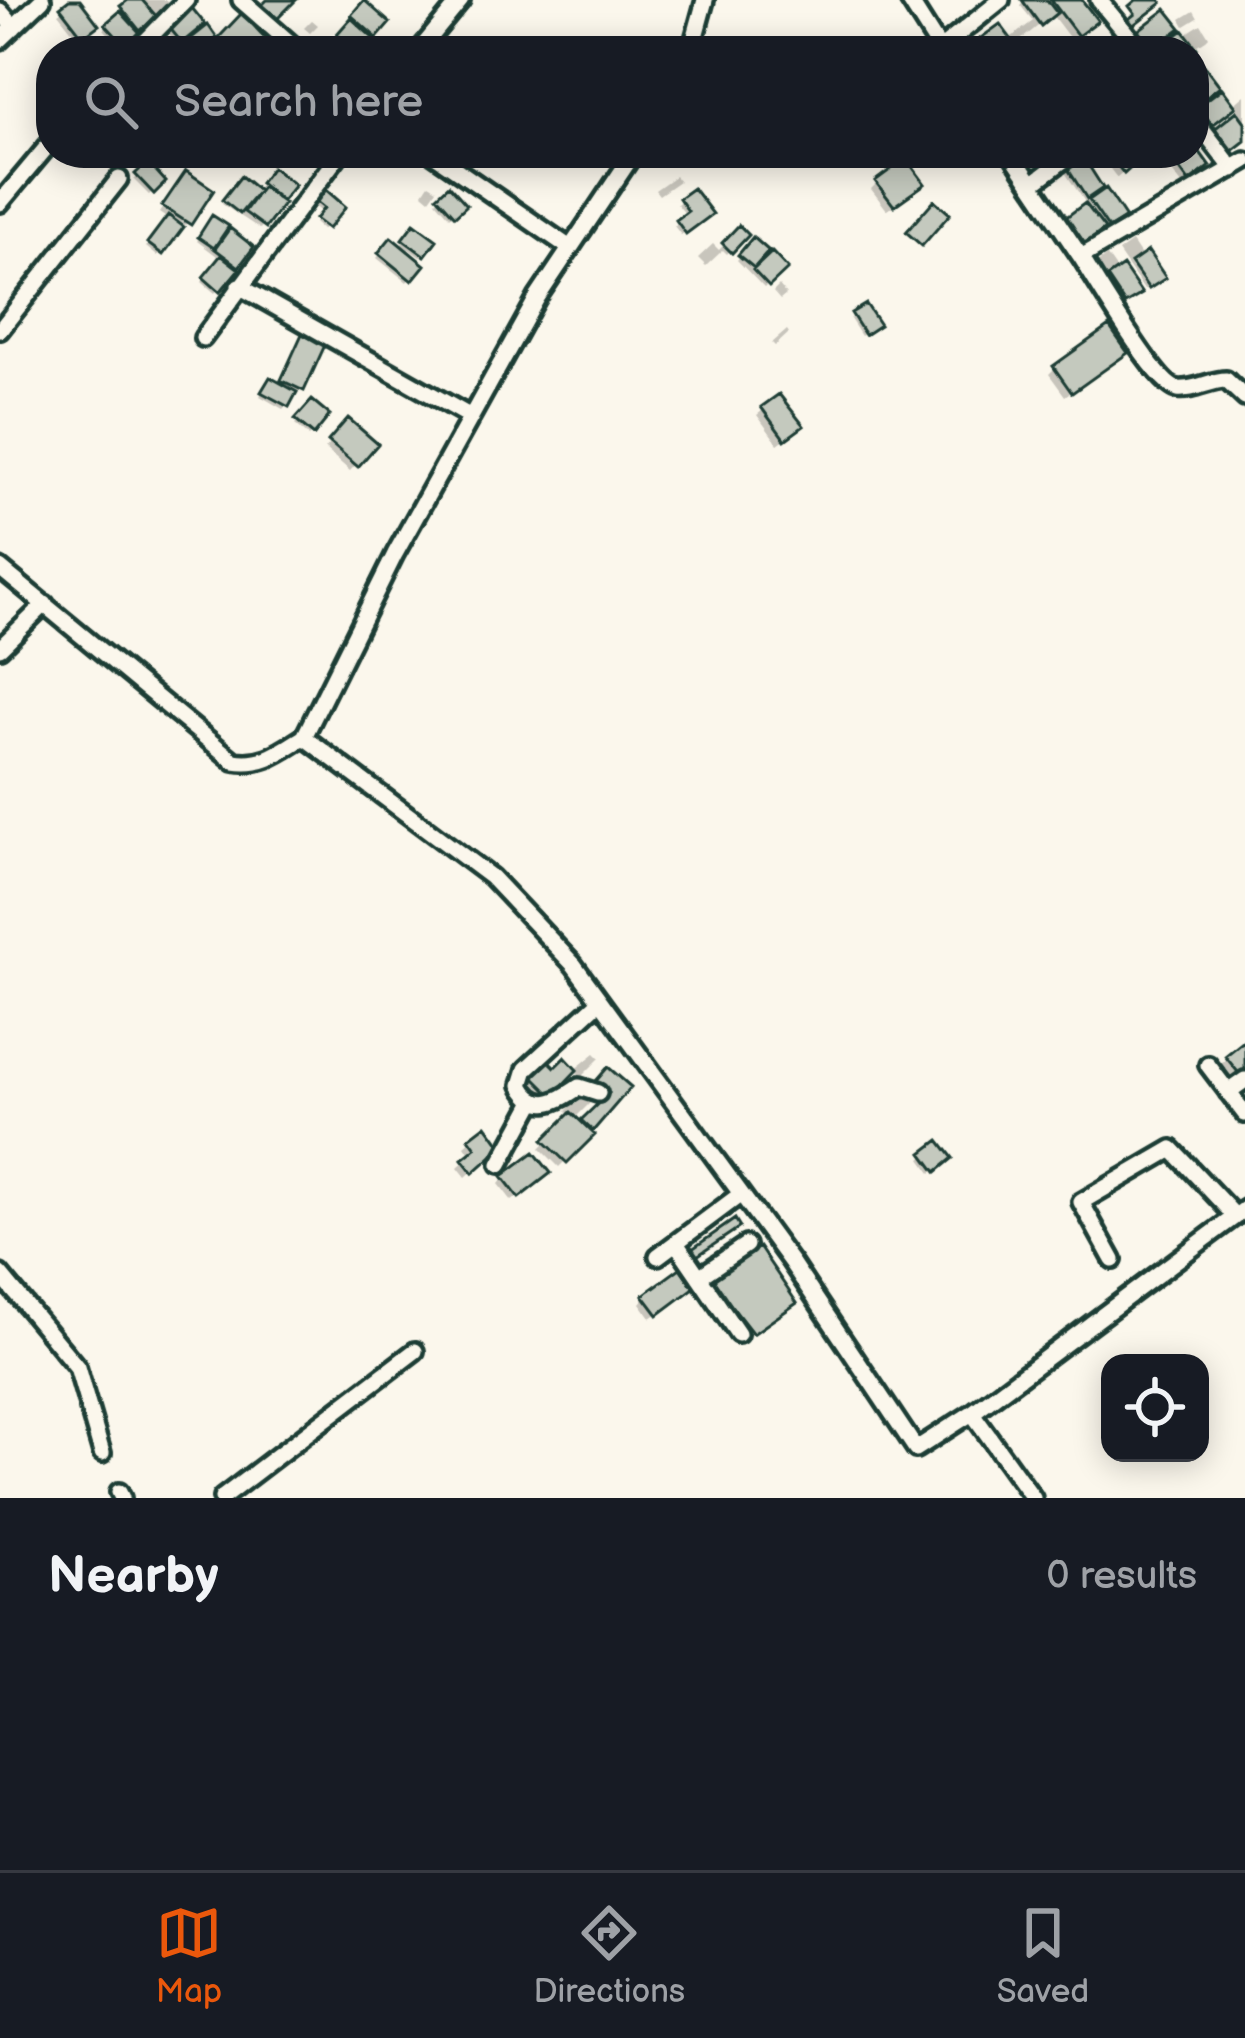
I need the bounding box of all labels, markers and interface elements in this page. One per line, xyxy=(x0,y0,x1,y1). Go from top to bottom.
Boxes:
search box xyxy=(36,36,1209,168)
icon: search xyxy=(78,69,144,135)
text: Search here xyxy=(174,75,423,130)
map controls xyxy=(1101,1354,1209,1462)
button: locate xyxy=(1101,1354,1209,1462)
text: Nearby xyxy=(48,1546,219,1607)
text: 0 results xyxy=(1046,1553,1197,1600)
tab: Map xyxy=(156,1900,222,2012)
tab: Directions xyxy=(533,1900,685,2012)
tab: Saved xyxy=(997,1900,1089,2012)

